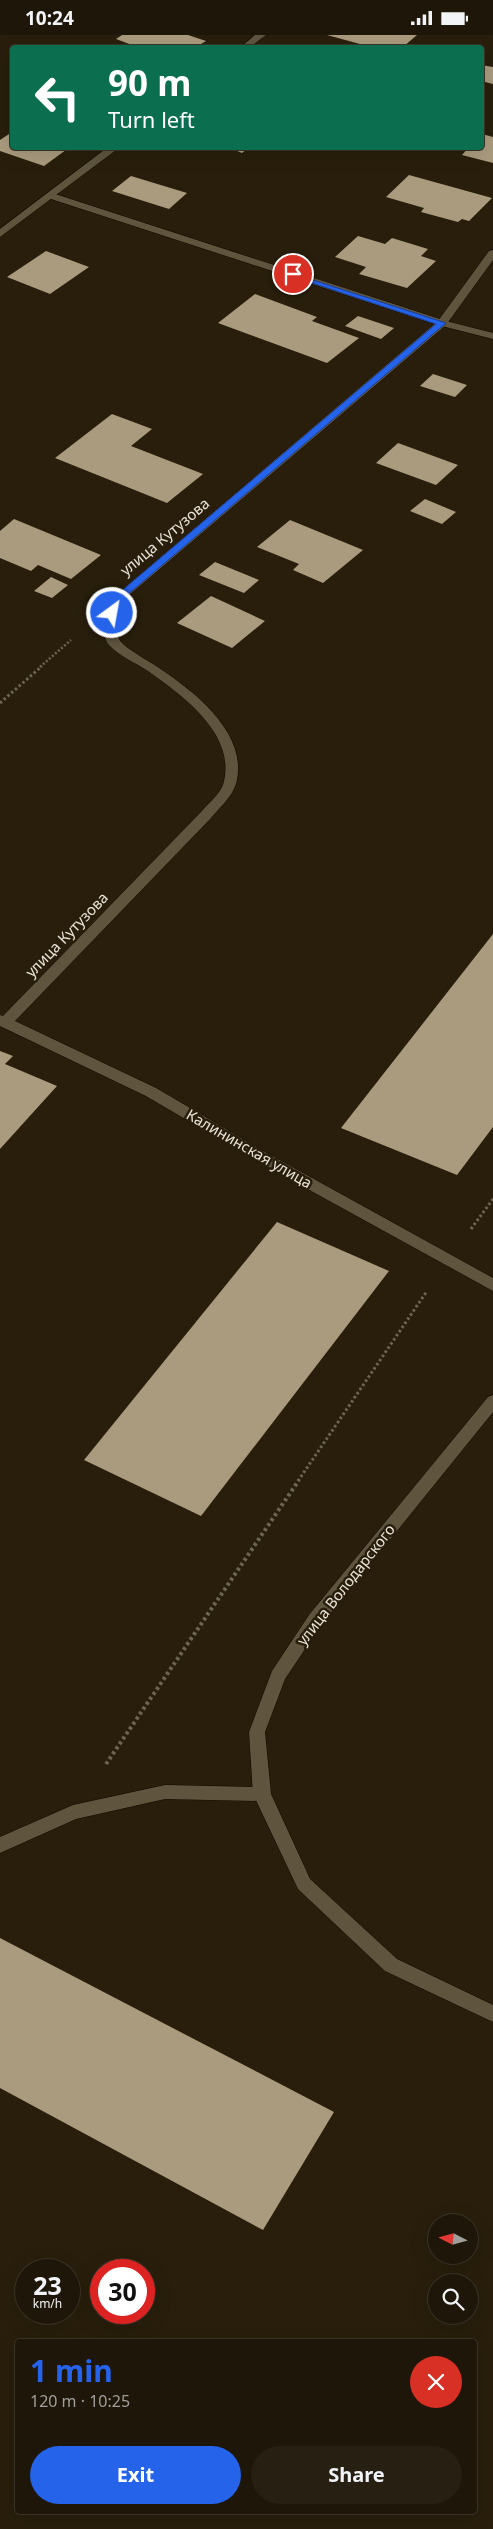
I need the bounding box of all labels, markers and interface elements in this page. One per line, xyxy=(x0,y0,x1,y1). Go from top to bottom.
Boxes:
text: 10:24 xyxy=(25,5,74,31)
text: 90 m xyxy=(108,59,191,106)
icon: left xyxy=(25,65,90,130)
text: Turn left xyxy=(108,104,195,134)
pin xyxy=(272,253,314,295)
icon: arrive xyxy=(279,260,307,288)
street label: улица Кутузова xyxy=(115,493,213,580)
position arrow xyxy=(85,586,137,638)
street label: улица Кутузова xyxy=(21,887,112,981)
street label: Калининская улица xyxy=(183,1104,316,1192)
street label: улица Володарского xyxy=(292,1520,399,1649)
north arrow xyxy=(428,2214,478,2264)
map controls xyxy=(428,2214,478,2324)
speed limit sign: 30 xyxy=(90,2259,155,2324)
text: 23 xyxy=(33,2268,62,2302)
button: search xyxy=(428,2274,478,2324)
text: km/h xyxy=(33,2295,62,2312)
text: 1 min xyxy=(30,2350,113,2391)
button: close xyxy=(410,2356,462,2408)
text: 120 m · 10:25 xyxy=(30,2390,130,2412)
button: Exit xyxy=(30,2446,241,2504)
button: Share xyxy=(251,2446,462,2504)

